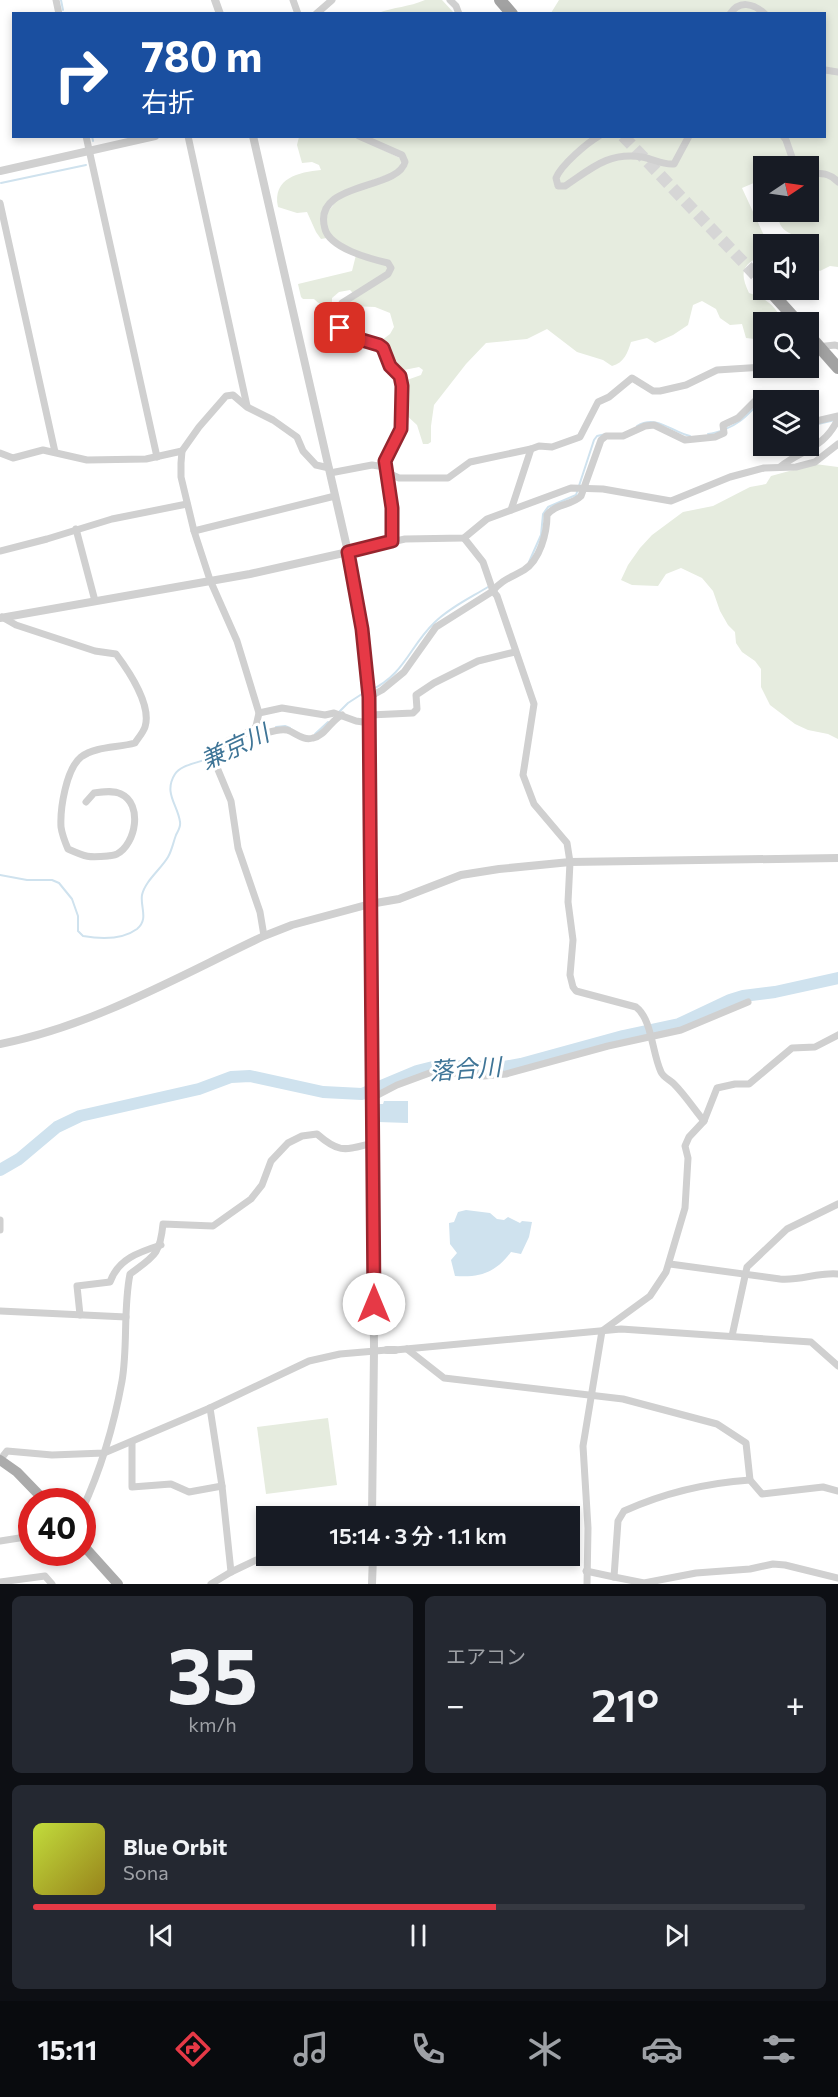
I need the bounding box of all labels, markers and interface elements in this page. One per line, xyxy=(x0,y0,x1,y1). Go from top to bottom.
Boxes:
text: 780 m xyxy=(141,29,262,81)
icon: right xyxy=(42,36,120,114)
text: 右折 xyxy=(141,85,195,118)
north arrow xyxy=(753,156,819,222)
map controls xyxy=(753,156,819,456)
button: sound xyxy=(753,234,819,300)
pin xyxy=(314,302,365,353)
icon: arrive xyxy=(323,311,356,344)
button: search xyxy=(753,312,819,378)
button: layers xyxy=(753,390,819,456)
water label: 兼京川 xyxy=(195,716,275,774)
water label: 落合川 xyxy=(428,1051,505,1085)
position arrow xyxy=(342,1272,406,1336)
speed limit sign: 40 xyxy=(18,1488,96,1566)
text: 15:14 · 3 分 · 1.1 km xyxy=(329,1522,507,1549)
text: 35 xyxy=(167,1625,258,1720)
text: エアコン xyxy=(446,1644,526,1668)
text: 21° xyxy=(591,1676,659,1731)
text: − xyxy=(446,1683,465,1724)
text: + xyxy=(786,1683,805,1724)
text: km/h xyxy=(188,1712,237,1736)
text: Blue Orbit xyxy=(123,1833,227,1860)
text: Sona xyxy=(123,1860,169,1884)
icon: previous xyxy=(145,1919,178,1952)
icon: pause xyxy=(402,1919,435,1952)
icon: next xyxy=(660,1919,693,1952)
icon: directions xyxy=(172,2028,214,2070)
icon: music xyxy=(290,2028,332,2070)
icon: phone xyxy=(407,2028,449,2070)
icon: climate xyxy=(524,2028,566,2070)
icon: car xyxy=(641,2028,683,2070)
icon: filters xyxy=(758,2028,800,2070)
text: 15:11 xyxy=(38,2033,97,2066)

